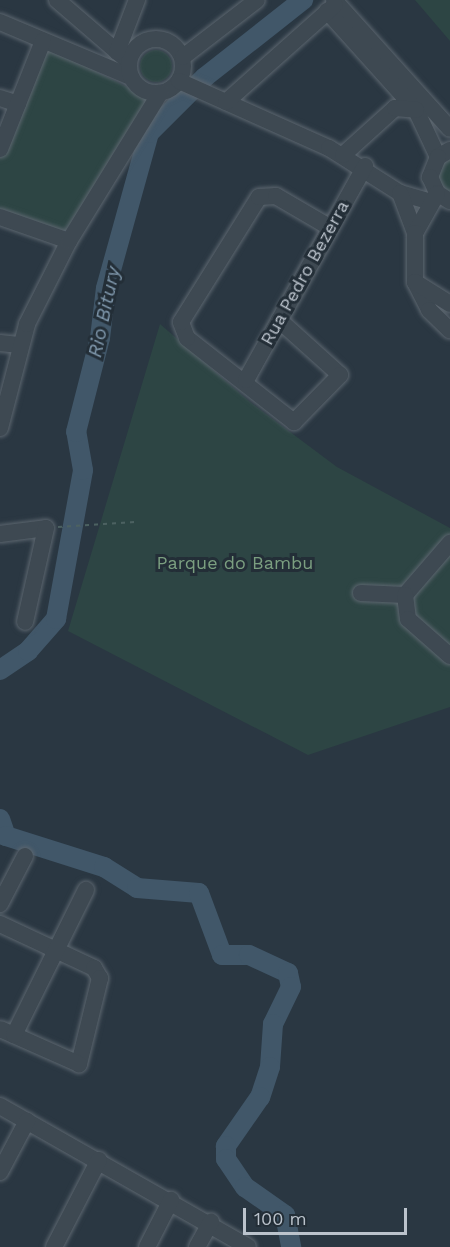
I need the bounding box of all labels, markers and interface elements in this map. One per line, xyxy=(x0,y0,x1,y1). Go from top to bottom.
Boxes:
street label: Rua Pedro Bezerra xyxy=(256,197,354,349)
water label: Rio Bitury xyxy=(83,264,125,360)
park label: Parque do Bambu xyxy=(157,552,313,574)
scale bar xyxy=(246,1196,410,1234)
text: 100 m xyxy=(254,1208,307,1229)

